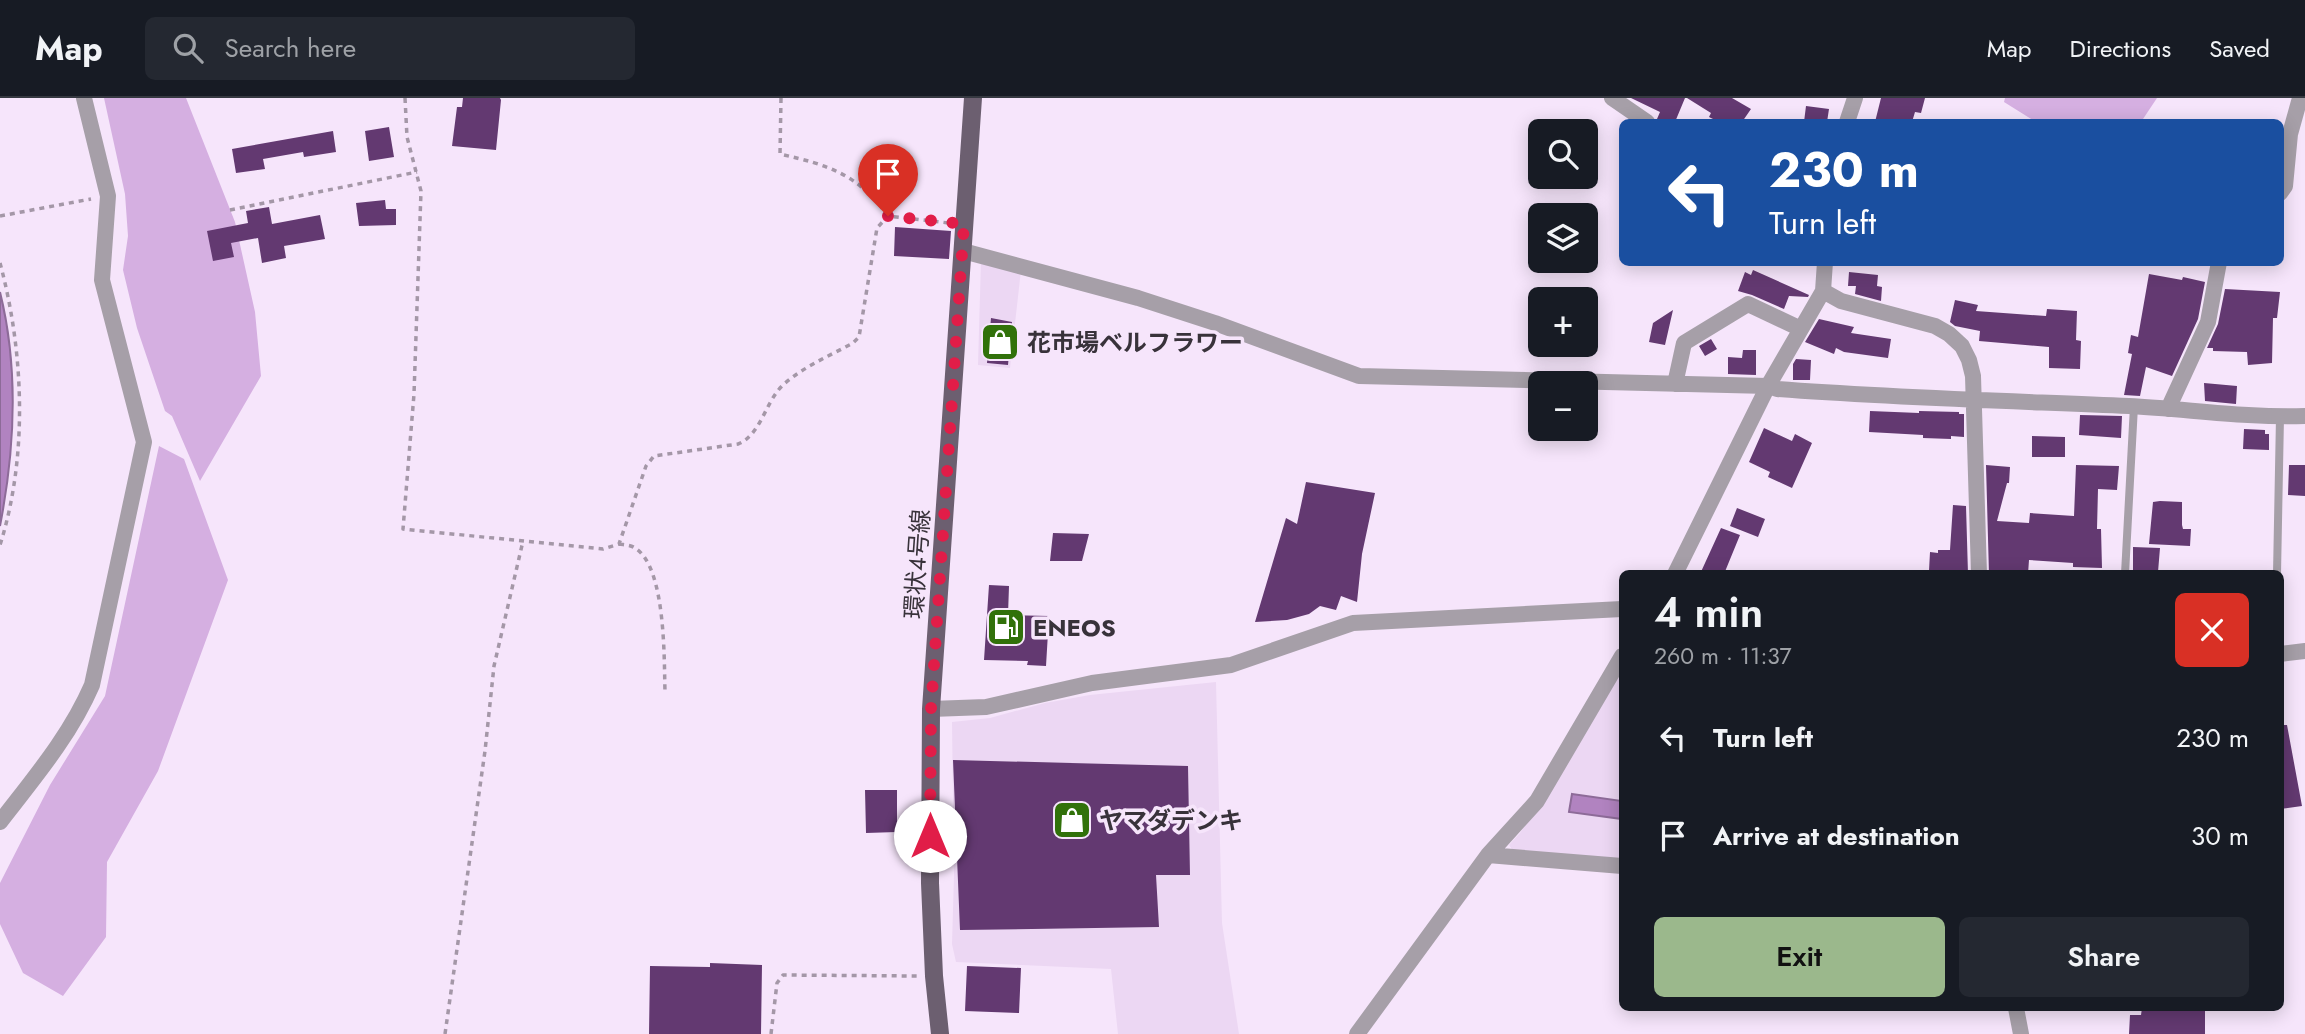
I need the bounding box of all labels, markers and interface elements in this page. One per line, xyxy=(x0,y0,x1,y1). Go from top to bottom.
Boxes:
search box xyxy=(145,17,635,80)
text: Map xyxy=(35,25,103,72)
icon: search xyxy=(169,29,207,67)
text: Search here xyxy=(225,29,356,67)
text: Map xyxy=(1987,31,2032,66)
text: Directions xyxy=(2070,31,2171,66)
text: Saved xyxy=(2209,31,2270,66)
map controls xyxy=(1528,119,1598,441)
button: search xyxy=(1528,119,1598,189)
text: 230 m xyxy=(1769,135,1919,205)
pin xyxy=(858,144,918,216)
icon: left xyxy=(1654,147,1745,238)
icon: arrive xyxy=(869,155,907,193)
text: Turn left xyxy=(1769,200,1876,246)
button: layers xyxy=(1528,203,1598,273)
button: + xyxy=(1528,287,1598,357)
shop icon: 花市場ベルフラワー xyxy=(979,321,1021,363)
place label: 花市場ベルフラワー xyxy=(1027,325,1243,360)
button: − xyxy=(1528,371,1598,441)
street label: 環状4号線 xyxy=(896,508,938,620)
text: 4 min xyxy=(1654,582,1763,643)
button: close xyxy=(2175,593,2249,667)
fuel station icon: ENEOS xyxy=(985,606,1027,648)
place label: ENEOS xyxy=(1033,610,1116,645)
text: 260 m · 11:37 xyxy=(1654,639,1792,673)
icon: left xyxy=(1654,719,1692,757)
text: Turn left xyxy=(1713,719,1813,757)
text: 230 m xyxy=(2176,719,2249,757)
position arrow xyxy=(893,799,967,873)
shop icon: ヤマダデンキ xyxy=(1051,799,1093,841)
place label: ヤマダデンキ xyxy=(1099,803,1243,838)
icon: arrive xyxy=(1654,817,1692,855)
text: Arrive at destination xyxy=(1713,817,1960,855)
text: 30 m xyxy=(2191,817,2249,855)
button: Exit xyxy=(1654,917,1945,997)
button: Share xyxy=(1959,917,2249,997)

